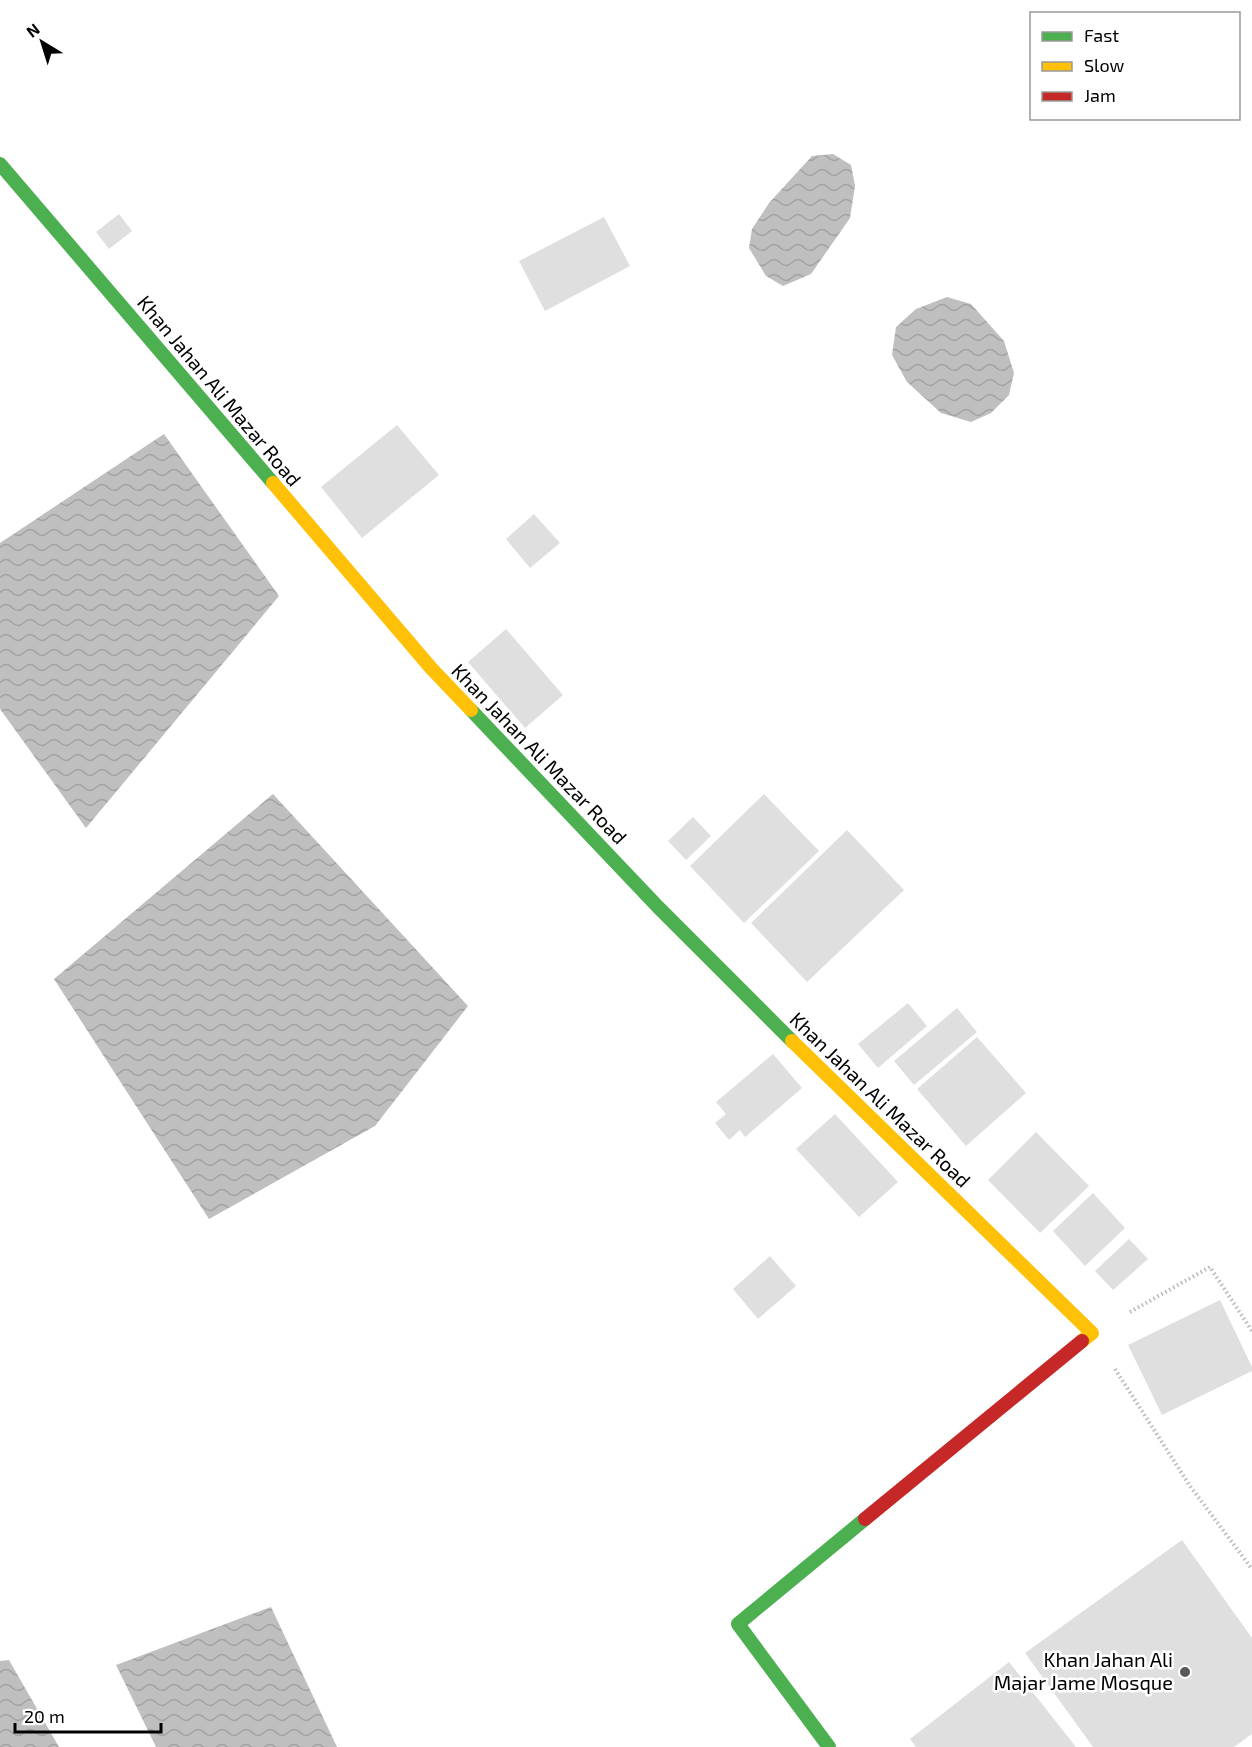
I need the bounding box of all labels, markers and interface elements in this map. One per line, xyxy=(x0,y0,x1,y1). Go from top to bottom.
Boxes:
north arrow xyxy=(12,12,72,72)
legend xyxy=(1030,12,1240,120)
text: N xyxy=(22,19,43,41)
text: Fast xyxy=(1084,24,1119,46)
text: Slow xyxy=(1084,54,1125,76)
text: Jam xyxy=(1084,84,1116,106)
street label: Khan Jahan Ali Mazar Road xyxy=(133,290,307,491)
street label: Khan Jahan Ali Mazar Road xyxy=(447,658,632,849)
street label: Khan Jahan Ali Mazar Road xyxy=(785,1007,976,1192)
place label: Khan Jahan Ali Majar Jame Mosque xyxy=(994,1647,1173,1694)
marker: Khan Jahan Ali Majar Jame Mosque xyxy=(1178,1665,1192,1679)
scale bar xyxy=(15,1696,160,1734)
text: 20 m xyxy=(24,1705,65,1727)

